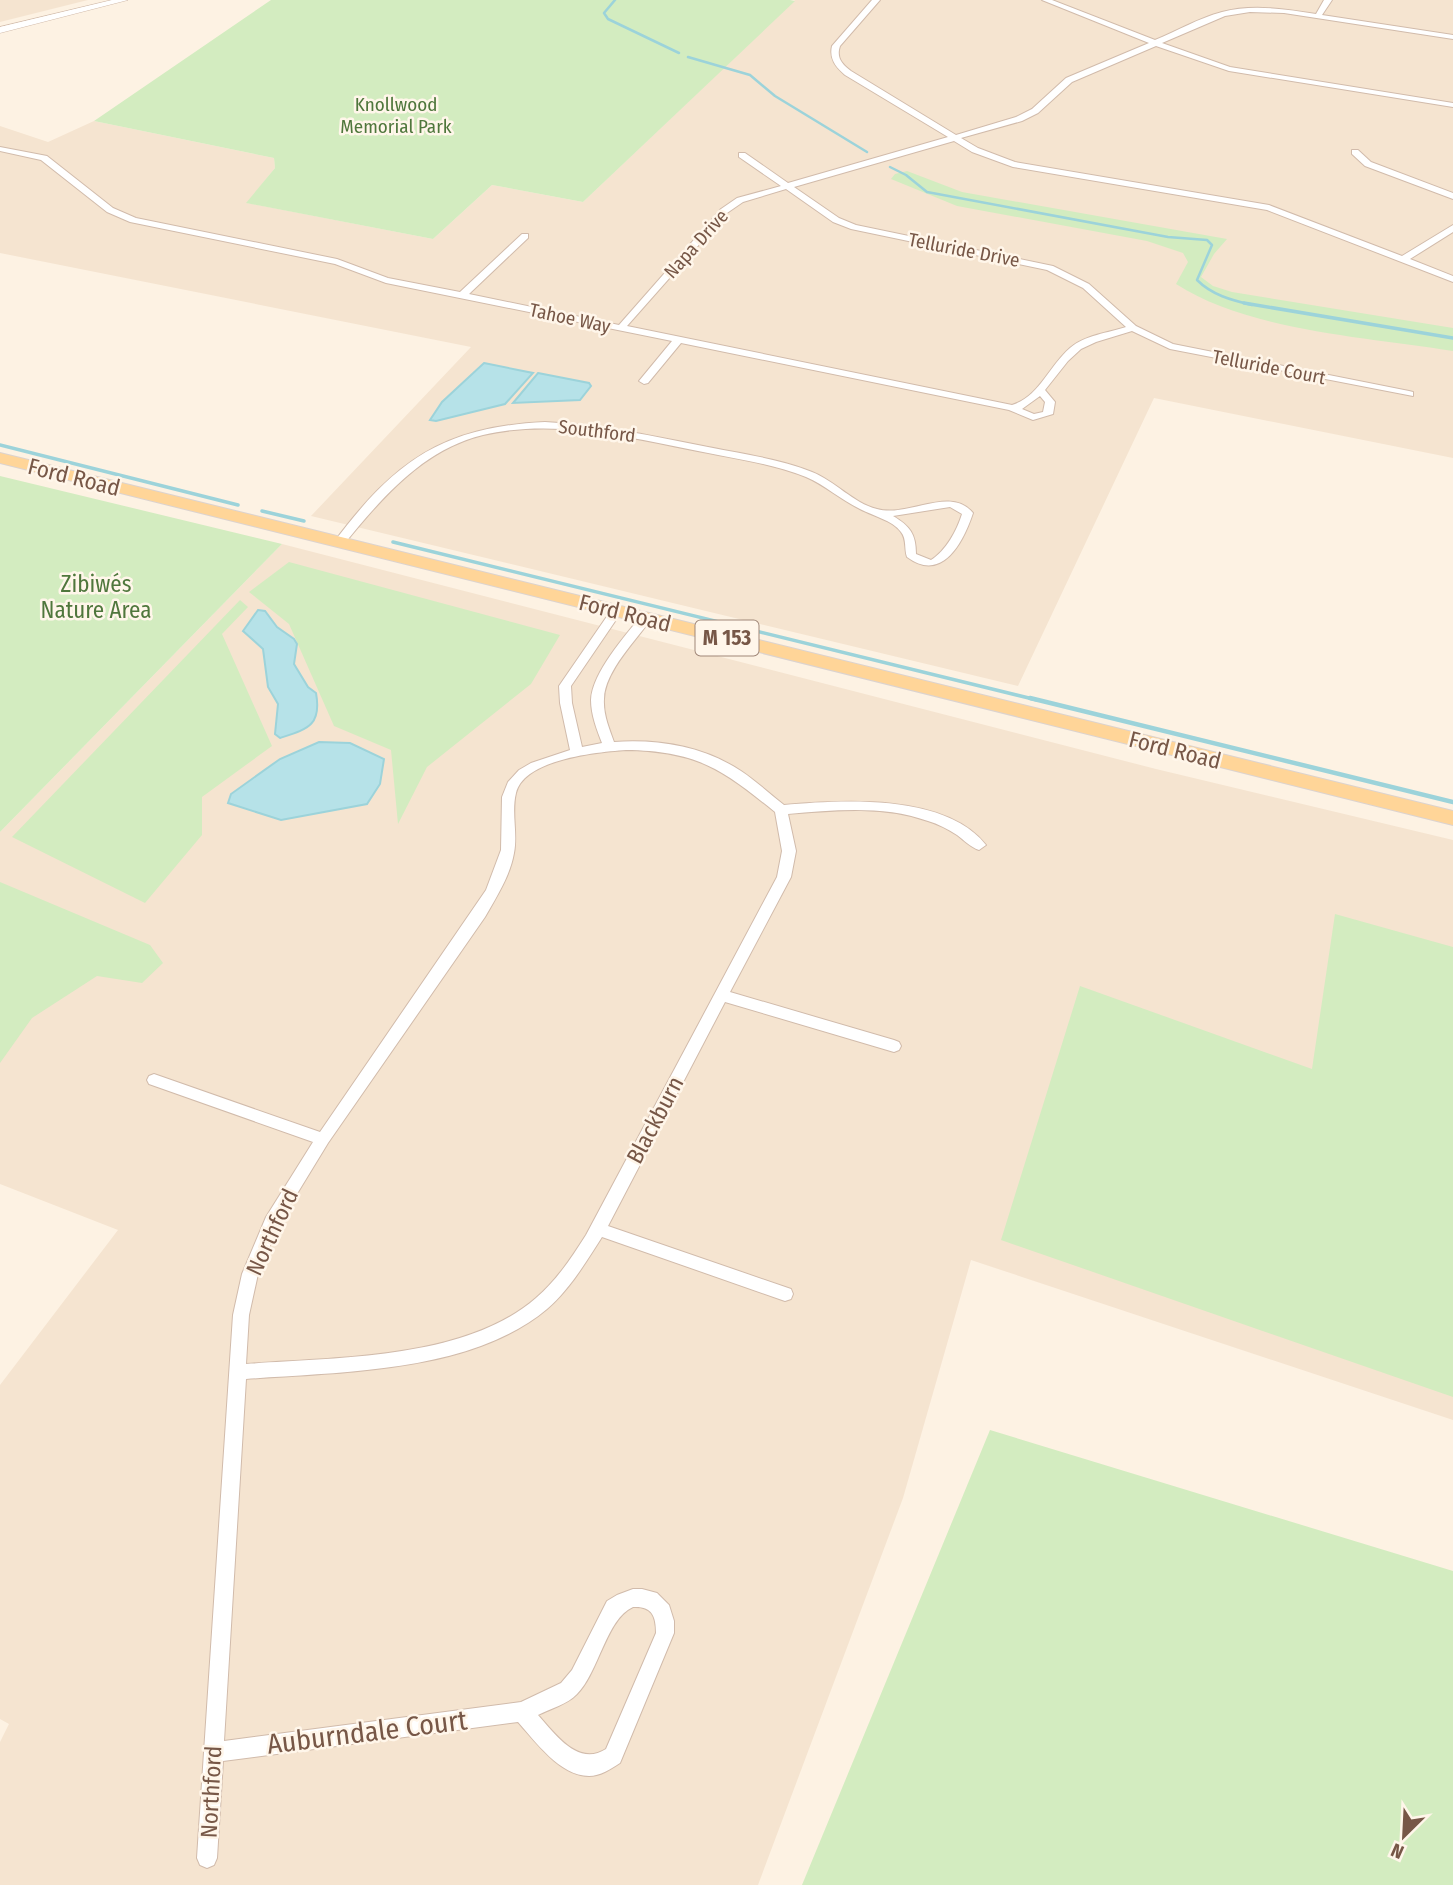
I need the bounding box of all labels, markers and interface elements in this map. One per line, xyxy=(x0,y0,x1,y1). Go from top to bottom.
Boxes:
park label: Knollwood Memorial Park xyxy=(340,93,452,138)
street label: Napa Drive xyxy=(659,205,733,283)
street label: Telluride Drive xyxy=(906,228,1022,272)
street label: Tahoe Way xyxy=(527,298,613,338)
street label: Telluride Court xyxy=(1211,345,1328,389)
street label: Southford xyxy=(557,415,637,447)
street label: Ford Road xyxy=(25,452,123,502)
park label: Zibiwés Nature Area xyxy=(41,570,151,624)
street label: Ford Road xyxy=(576,588,674,638)
road number: M 153 xyxy=(696,620,758,656)
street label: Ford Road xyxy=(1126,725,1224,775)
street label: Blackburn xyxy=(620,1072,690,1168)
street label: Northford xyxy=(240,1184,304,1280)
street label: Auburndale Court xyxy=(265,1703,470,1761)
street label: Northford xyxy=(195,1745,227,1839)
north arrow xyxy=(1369,1801,1439,1871)
text: N xyxy=(1387,1838,1407,1864)

